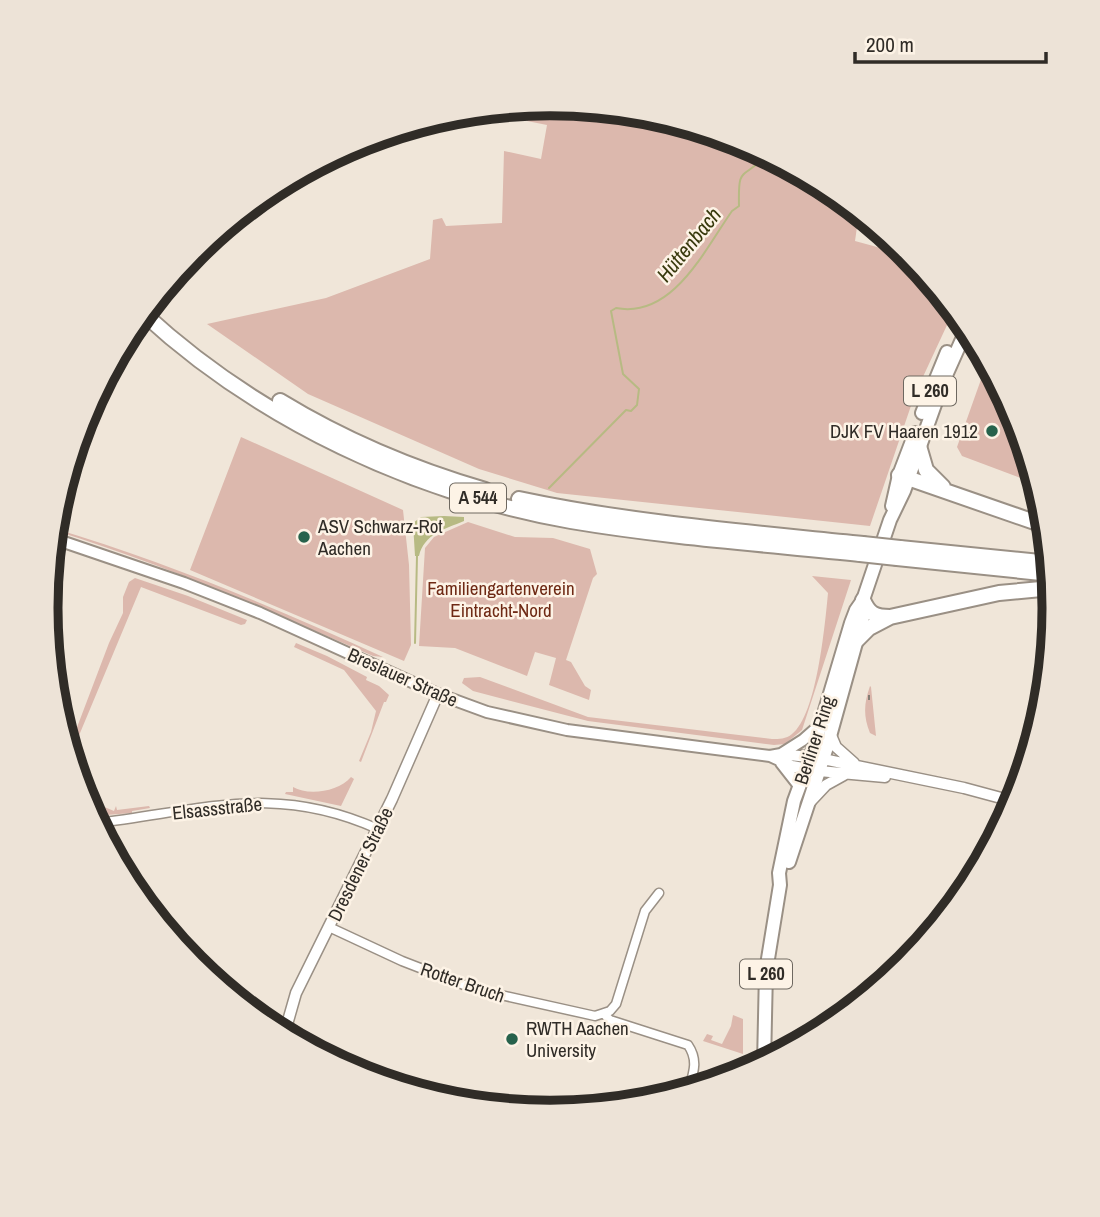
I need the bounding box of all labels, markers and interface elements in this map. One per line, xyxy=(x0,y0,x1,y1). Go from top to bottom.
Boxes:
scale bar xyxy=(855,21,1046,65)
text: 200 m xyxy=(866,30,914,59)
water label: Hüttenbach xyxy=(650,201,728,288)
road number: L 260 xyxy=(904,376,956,405)
place label: DJK FV Haaren 1912 xyxy=(830,418,978,444)
marker: DJK FV Haaren 1912 xyxy=(984,423,1000,439)
road number: A 544 xyxy=(450,484,506,512)
place label: ASV Schwarz-Rot Aachen xyxy=(317,513,443,561)
marker: ASV Schwarz-Rot Aachen xyxy=(296,529,312,545)
park label: Familiengartenverein Eintracht-Nord xyxy=(427,575,575,623)
street label: Breslauer Straße xyxy=(344,641,462,713)
street label: Berliner Ring xyxy=(787,692,841,788)
street label: Elsassstraße xyxy=(171,790,263,826)
street label: Dresdener Straße xyxy=(321,803,399,925)
street label: Rotter Bruch xyxy=(417,955,509,1009)
road number: L 260 xyxy=(740,959,792,988)
place label: RWTH Aachen University xyxy=(526,1015,629,1063)
marker: RWTH Aachen University xyxy=(504,1031,520,1047)

